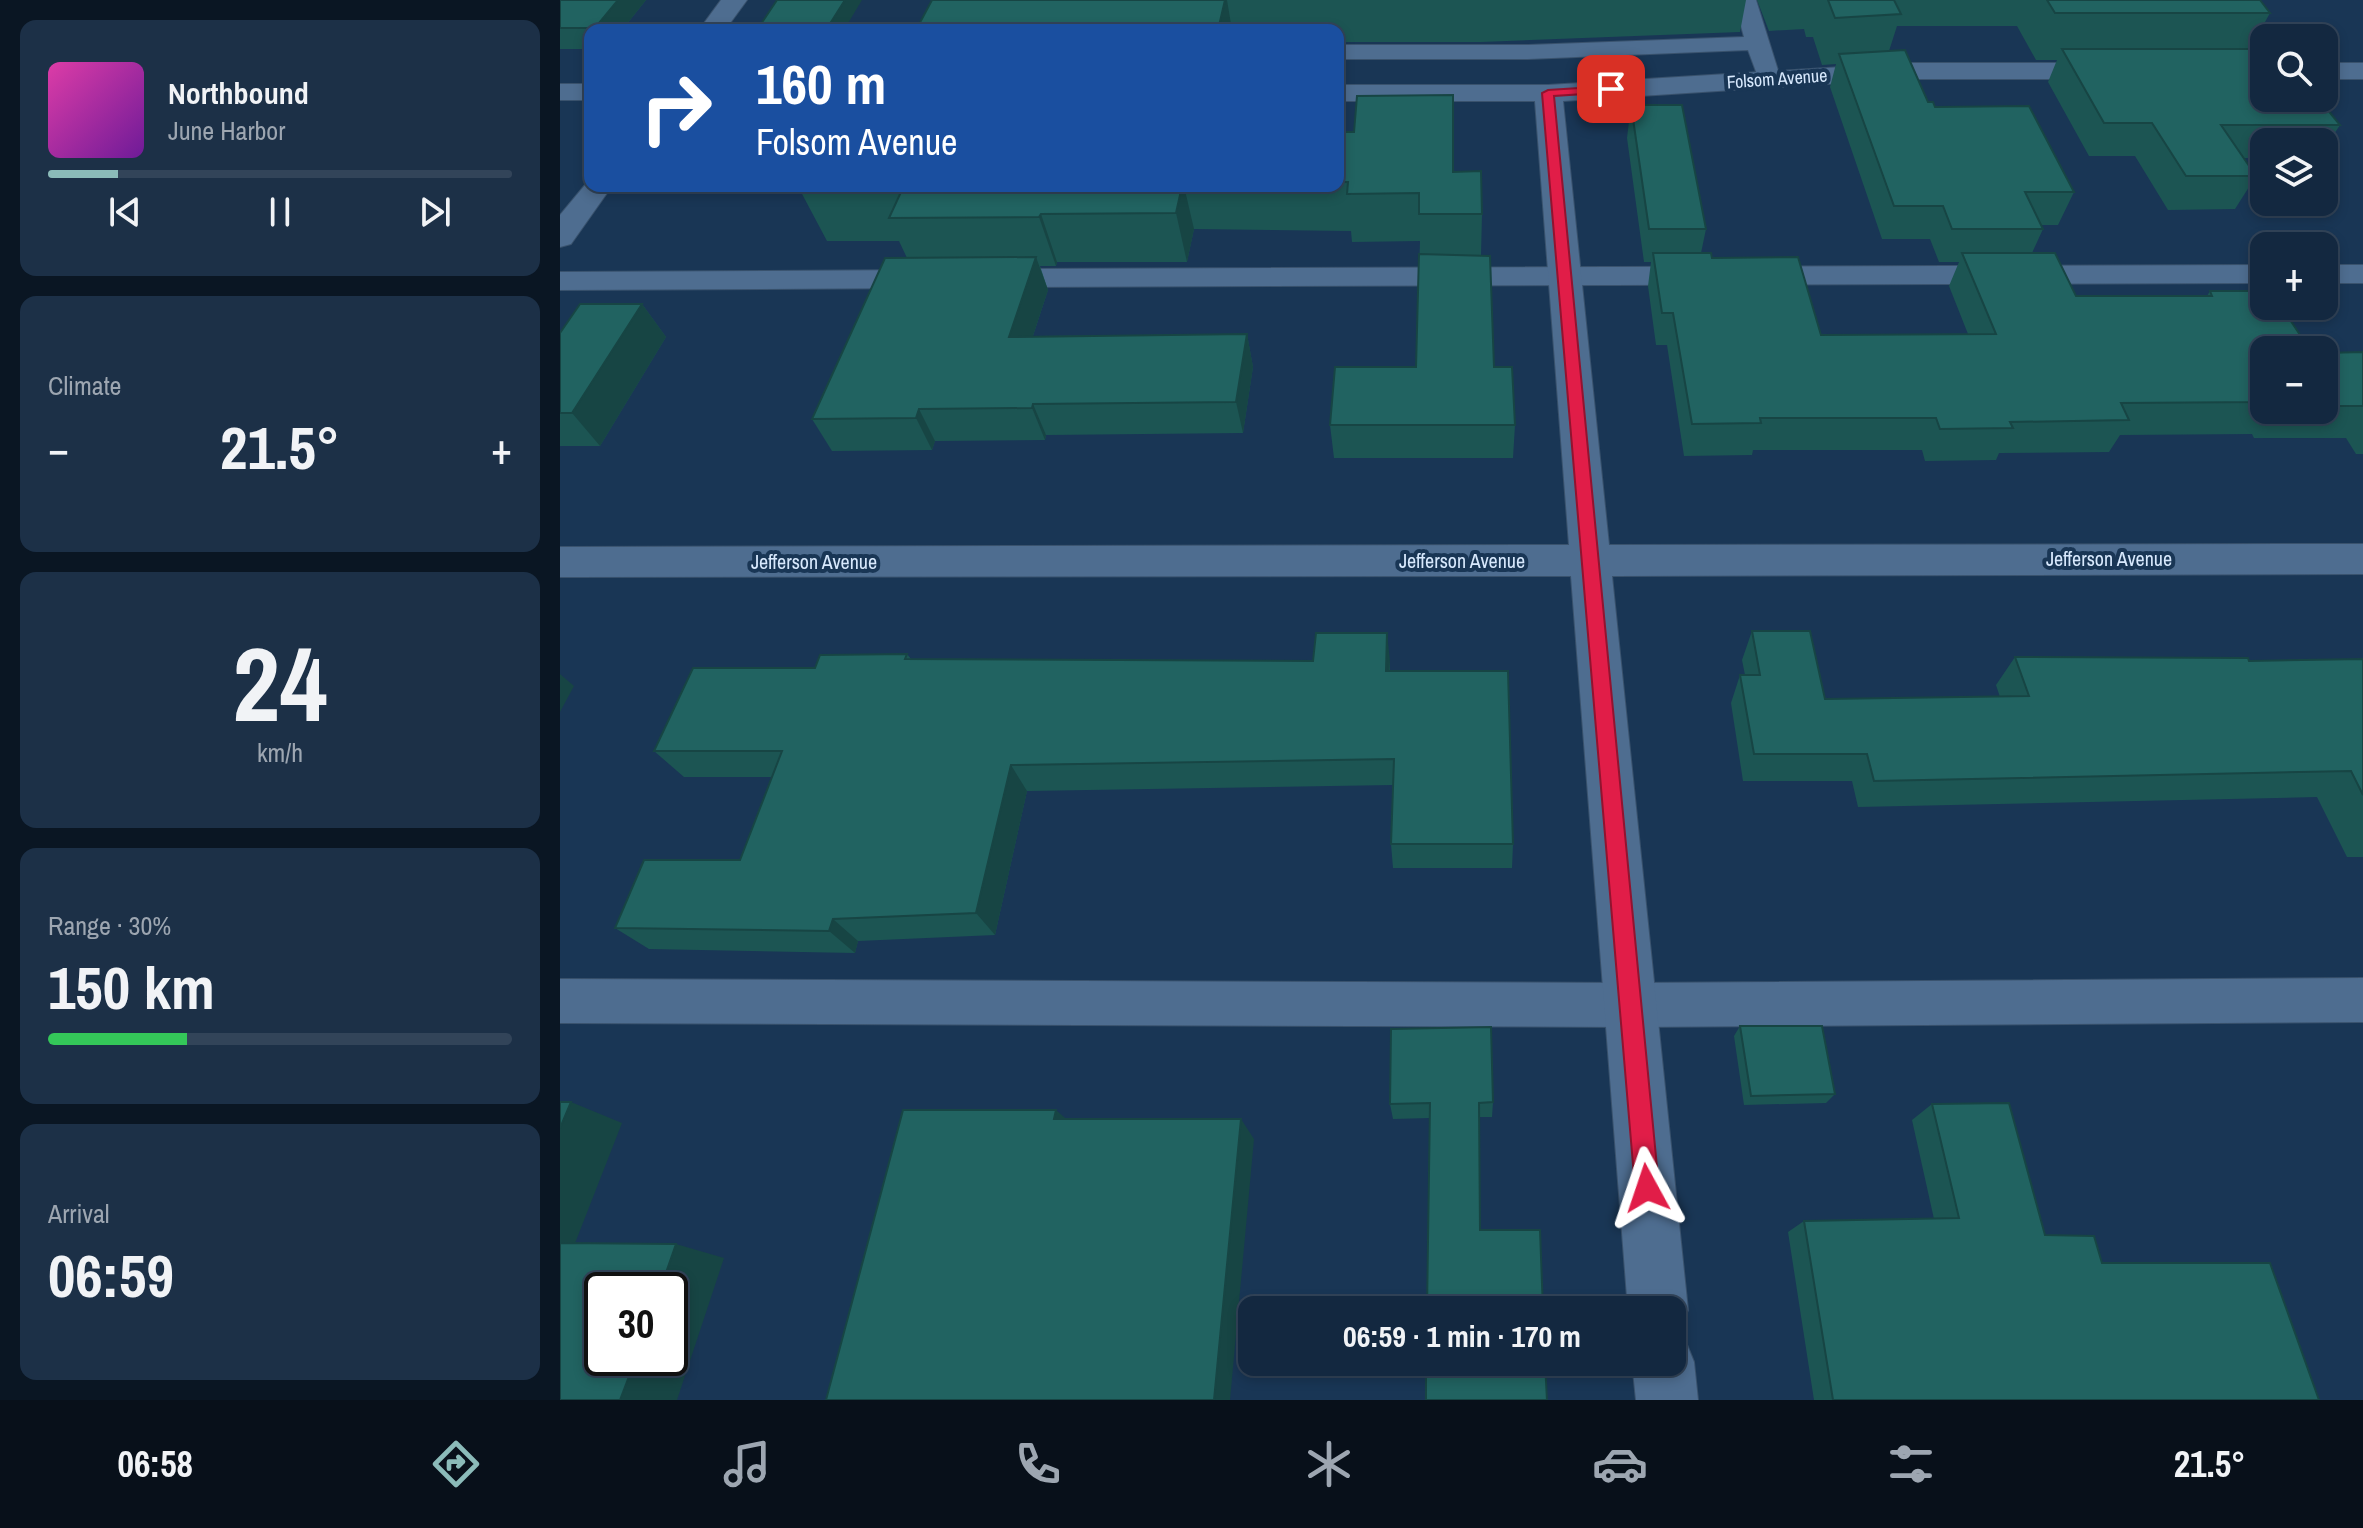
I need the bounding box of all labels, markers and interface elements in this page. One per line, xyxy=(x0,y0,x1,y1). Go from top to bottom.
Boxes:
map controls xyxy=(2250,24,2338,424)
button: search xyxy=(2250,24,2338,112)
text: 160 m xyxy=(756,46,886,121)
pin xyxy=(1577,55,1645,123)
icon: right xyxy=(624,56,728,160)
street label: Folsom Avenue xyxy=(1726,63,1828,94)
icon: arrive xyxy=(1589,67,1633,111)
text: Northbound xyxy=(168,73,309,113)
text: June Harbor xyxy=(168,113,285,148)
text: Folsom Avenue xyxy=(756,118,958,166)
button: layers xyxy=(2250,128,2338,216)
icon: previous xyxy=(103,190,147,234)
icon: pause xyxy=(258,190,302,234)
icon: next xyxy=(413,190,457,234)
button: + xyxy=(2250,232,2338,320)
button: − xyxy=(2250,336,2338,424)
text: Climate xyxy=(48,368,121,403)
text: 21.5° xyxy=(220,407,340,488)
text: − xyxy=(48,418,69,478)
text: + xyxy=(491,418,512,478)
street label: Jefferson Avenue xyxy=(2046,545,2172,572)
street label: Jefferson Avenue xyxy=(1399,547,1525,574)
street label: Jefferson Avenue xyxy=(751,548,877,575)
text: 24 xyxy=(233,613,327,753)
text: km/h xyxy=(257,735,303,770)
text: Range · 30% xyxy=(48,908,171,943)
text: 150 km xyxy=(48,947,215,1028)
position arrow xyxy=(1605,1146,1689,1230)
text: Arrival xyxy=(48,1196,110,1231)
text: 06:59 xyxy=(48,1235,174,1316)
speed limit sign: 30 xyxy=(584,1272,688,1376)
text: 06:59 · 1 min · 170 m xyxy=(1343,1316,1581,1356)
icon: directions xyxy=(428,1436,484,1492)
icon: music xyxy=(719,1436,775,1492)
icon: phone xyxy=(1010,1436,1066,1492)
icon: climate xyxy=(1301,1436,1357,1492)
icon: car xyxy=(1592,1436,1648,1492)
icon: filters xyxy=(1883,1436,1939,1492)
text: 06:58 xyxy=(117,1440,193,1488)
text: 21.5° xyxy=(2174,1440,2246,1488)

